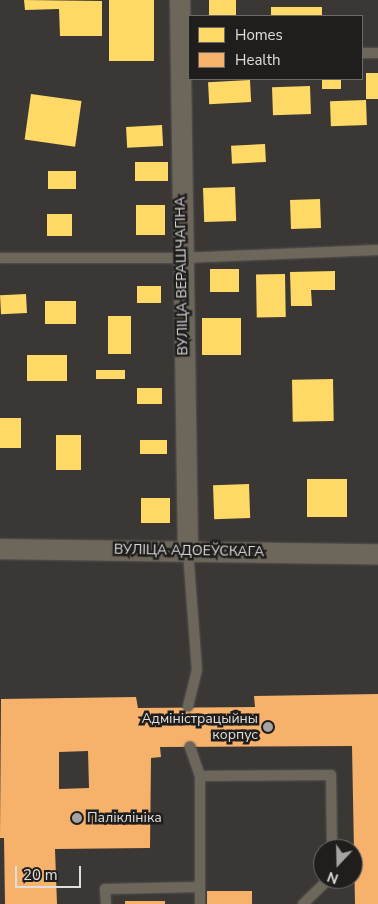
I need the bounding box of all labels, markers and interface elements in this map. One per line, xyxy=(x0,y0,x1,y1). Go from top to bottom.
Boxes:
legend xyxy=(188,15,363,80)
text: Homes xyxy=(235,25,283,45)
text: Health xyxy=(235,50,280,70)
street label: ВУЛІЦА ВЕРАШЧАГІНА xyxy=(172,196,192,356)
street label: ВУЛІЦА АДОЕЎСКАГА xyxy=(114,541,264,561)
place label: Адміністрацыйны корпус xyxy=(141,711,258,744)
marker: Адміністрацыйны корпус xyxy=(262,721,274,733)
place label: Паліклініка xyxy=(87,810,162,826)
marker: Паліклініка xyxy=(71,812,83,824)
north arrow xyxy=(313,839,363,889)
scale bar xyxy=(18,856,84,888)
text: 20 m xyxy=(23,865,58,885)
text: N xyxy=(325,867,341,888)

